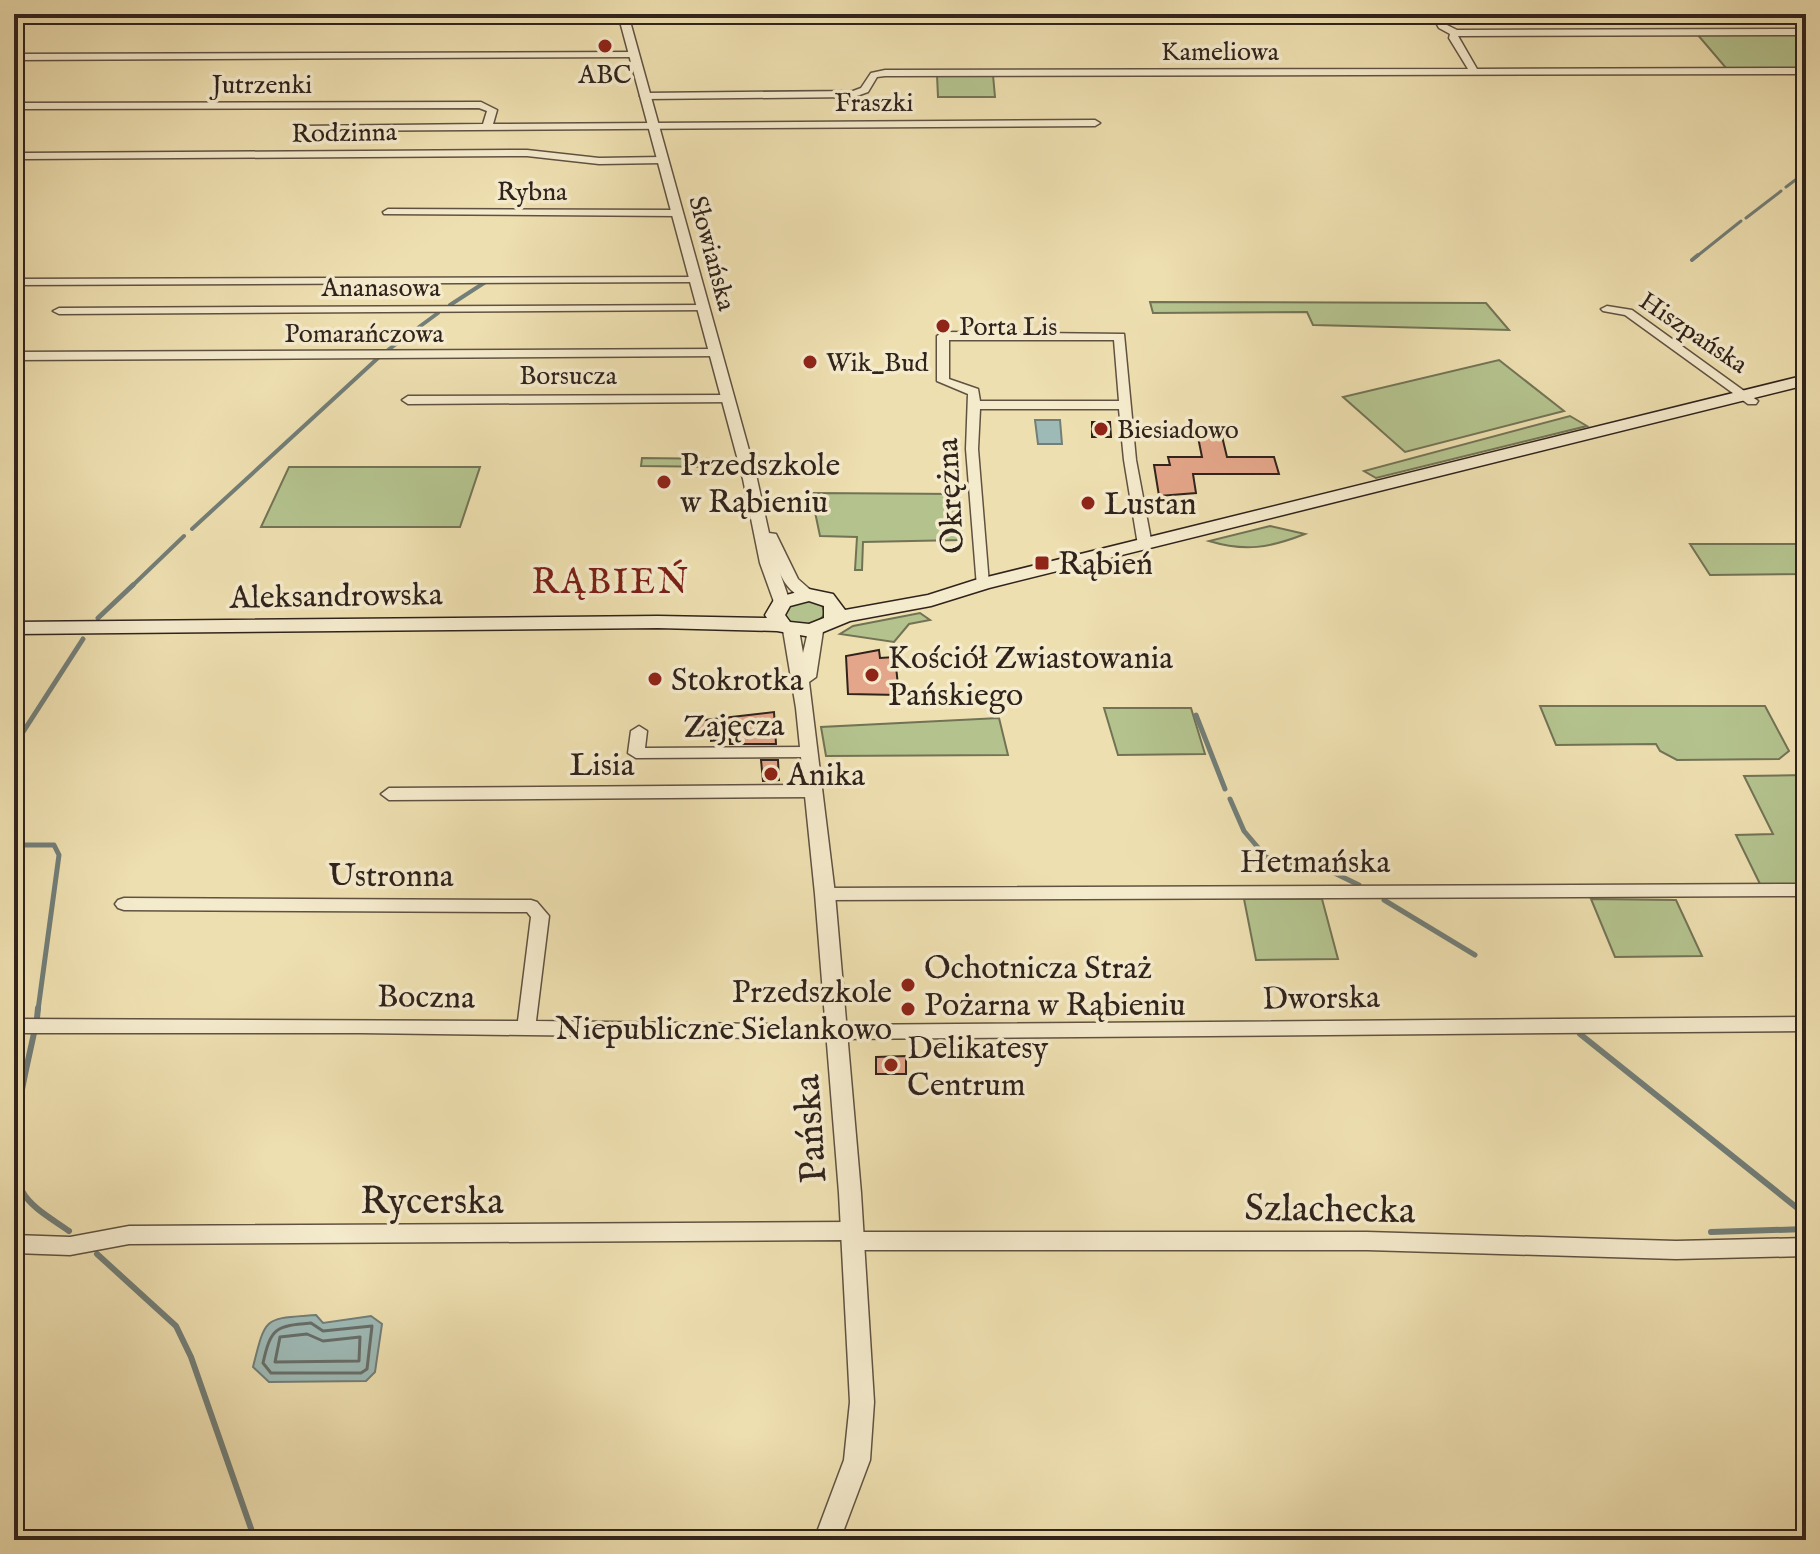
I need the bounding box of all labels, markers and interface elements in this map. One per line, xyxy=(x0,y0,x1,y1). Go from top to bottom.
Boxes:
street label: Kameliowa xyxy=(1161,36,1280,69)
marker: ABC xyxy=(596,37,614,55)
place label: ABC xyxy=(577,59,632,92)
street label: Jutrzenki xyxy=(209,69,312,102)
street label: Fraszki xyxy=(835,87,914,120)
street label: Rodzinna xyxy=(291,116,398,151)
street label: Rybna xyxy=(497,176,568,209)
street label: Słowiańska xyxy=(680,192,743,315)
street label: Ananasowa xyxy=(321,272,441,305)
street label: Hiszpańska xyxy=(1633,285,1754,382)
place label: Porta Lis xyxy=(959,311,1057,344)
marker: Porta Lis xyxy=(934,317,952,335)
street label: Pomarańczowa xyxy=(284,318,445,351)
place label: Wik_Bud xyxy=(826,347,929,380)
marker: Wik_Bud xyxy=(801,353,819,371)
street label: Borsucza xyxy=(519,360,618,393)
place label: Biesiadowo xyxy=(1117,414,1239,447)
marker: Biesiadowo xyxy=(1092,420,1110,438)
street label: Okrężna xyxy=(928,437,975,555)
place label: Przedszkole w Rąbieniu xyxy=(680,446,840,524)
marker: Przedszkole w Rąbieniu xyxy=(655,473,673,491)
place label: Lustan xyxy=(1104,485,1196,526)
marker: Lustan xyxy=(1079,494,1097,512)
place label: Rąbień xyxy=(1058,545,1153,586)
marker: Rąbień xyxy=(1033,554,1051,572)
district label: RĄBIEŃ xyxy=(532,559,690,606)
street label: Aleksandrowska xyxy=(228,575,443,620)
place label: Kościół Zwiastowania Pańskiego xyxy=(888,639,1173,717)
place label: Stokrotka xyxy=(671,661,804,702)
marker: Kościół Zwiastowania Pańskiego xyxy=(863,666,881,684)
marker: Stokrotka xyxy=(646,670,664,688)
street label: Zajęcza xyxy=(683,706,785,749)
street label: Lisia xyxy=(570,746,635,787)
place label: Anika xyxy=(786,756,865,797)
marker: Anika xyxy=(762,765,780,783)
street label: Hetmańska xyxy=(1240,843,1390,884)
street label: Ustronna xyxy=(328,857,454,898)
place label: Ochotnicza Straż Pożarna w Rąbieniu xyxy=(924,949,1185,1027)
place label: Przedszkole Niepubliczne Sielankowo xyxy=(555,973,892,1051)
marker: Ochotnicza Straż Pożarna w Rąbieniu xyxy=(899,976,917,994)
street label: Boczna xyxy=(377,977,475,1020)
street label: Dworska xyxy=(1262,978,1380,1021)
marker: Przedszkole Niepubliczne Sielankowo xyxy=(899,1000,917,1018)
place label: Delikatesy Centrum xyxy=(907,1029,1049,1107)
marker: Delikatesy Centrum xyxy=(882,1056,900,1074)
street label: Pańska xyxy=(784,1072,840,1185)
street label: Rycerska xyxy=(360,1179,504,1227)
street label: Szlachecka xyxy=(1244,1186,1416,1236)

